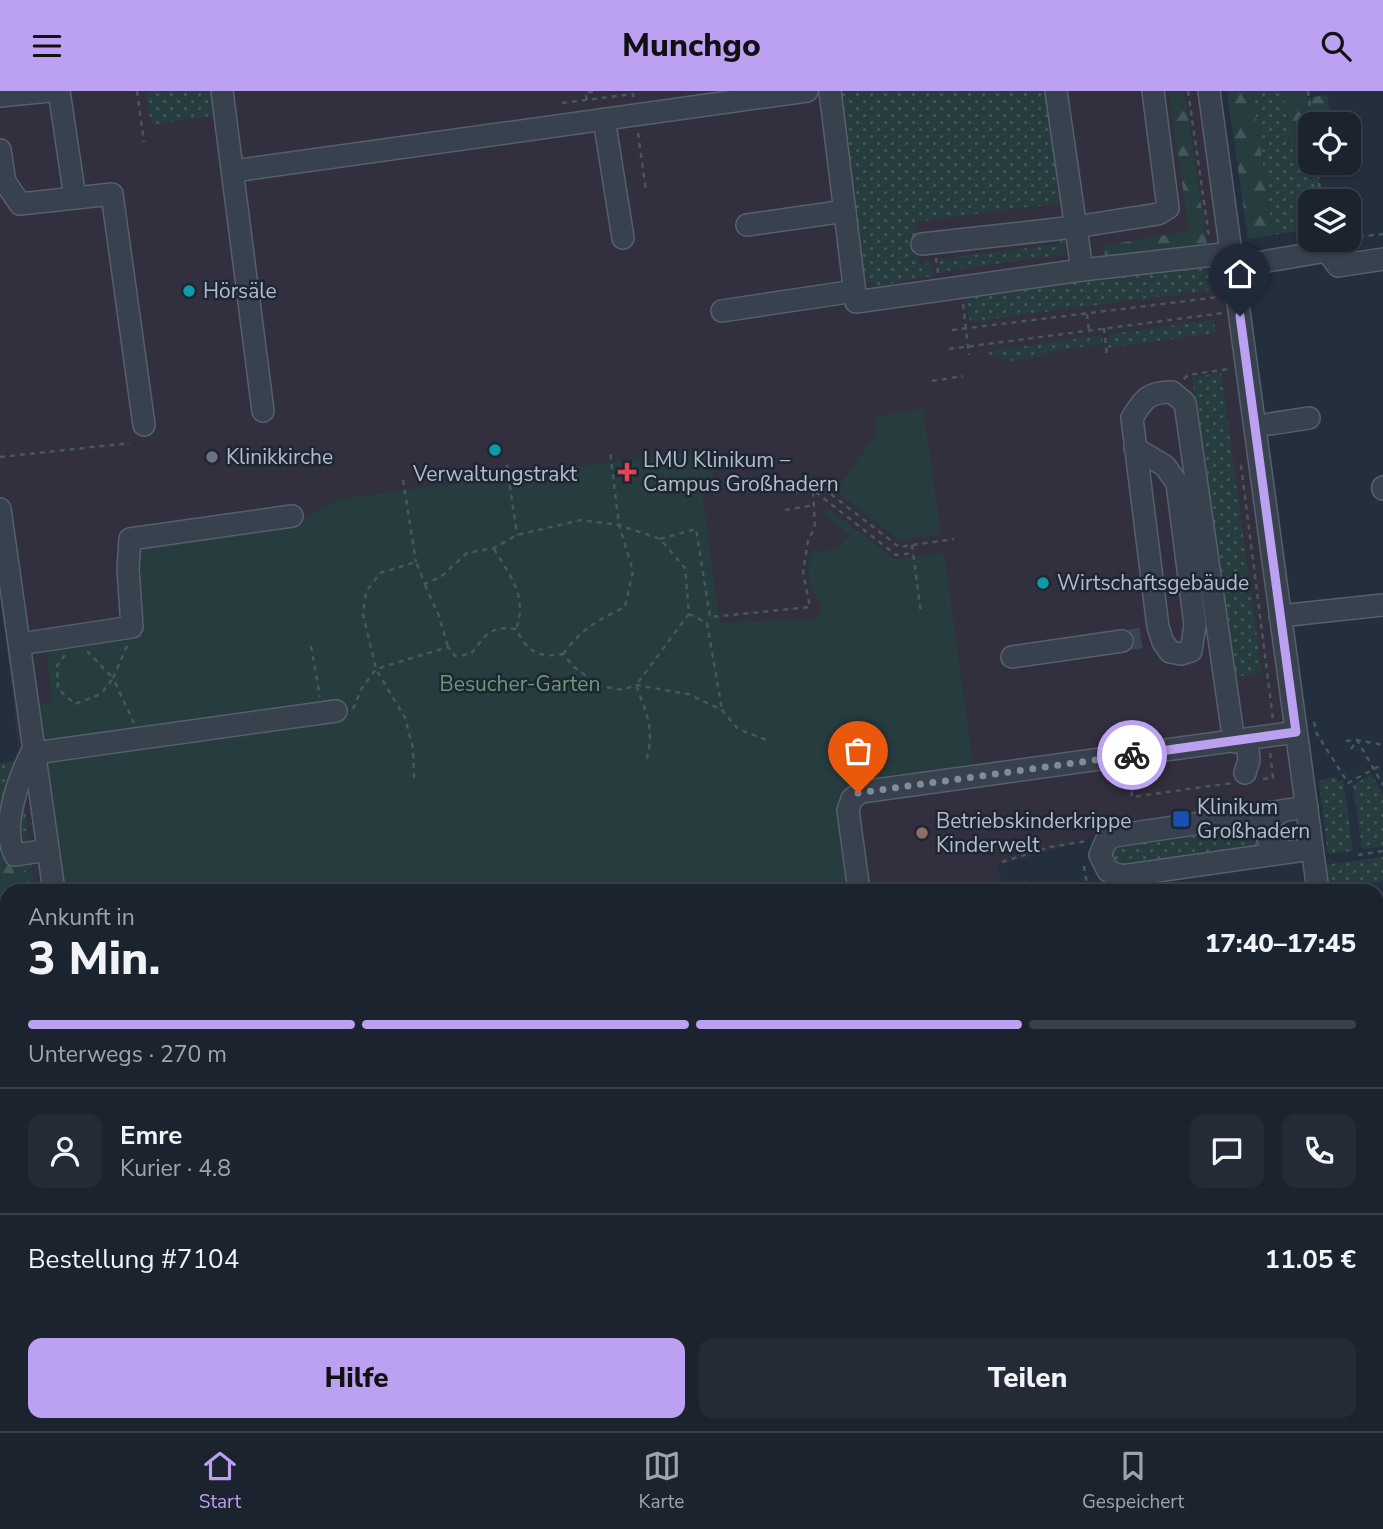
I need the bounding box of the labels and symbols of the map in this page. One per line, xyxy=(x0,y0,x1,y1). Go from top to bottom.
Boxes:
pin xyxy=(1210,244,1270,316)
place label: Hörsäle xyxy=(203,277,277,305)
marker: Hörsäle xyxy=(181,283,197,299)
marker: Verwaltungstrakt xyxy=(487,442,503,458)
place label: Klinikkirche xyxy=(226,443,333,471)
place label: LMU Klinikum – Campus Großhadern xyxy=(643,446,839,498)
marker: Klinikkirche xyxy=(204,449,220,465)
place label: Verwaltungstrakt xyxy=(412,460,578,488)
marker: LMU Klinikum – Campus Großhadern xyxy=(617,462,637,482)
place label: Wirtschaftsgebäude xyxy=(1057,569,1249,597)
marker: Wirtschaftsgebäude xyxy=(1035,575,1051,591)
park label: Besucher-Garten xyxy=(440,670,600,698)
courier xyxy=(1097,720,1167,790)
pin xyxy=(828,721,888,793)
place label: Klinikum Großhadern xyxy=(1197,793,1310,845)
place label: Betriebskinderkrippe Kinderwelt xyxy=(936,807,1131,859)
marker: Klinikum Großhadern xyxy=(1171,809,1191,829)
marker: Betriebskinderkrippe Kinderwelt xyxy=(914,825,930,841)

